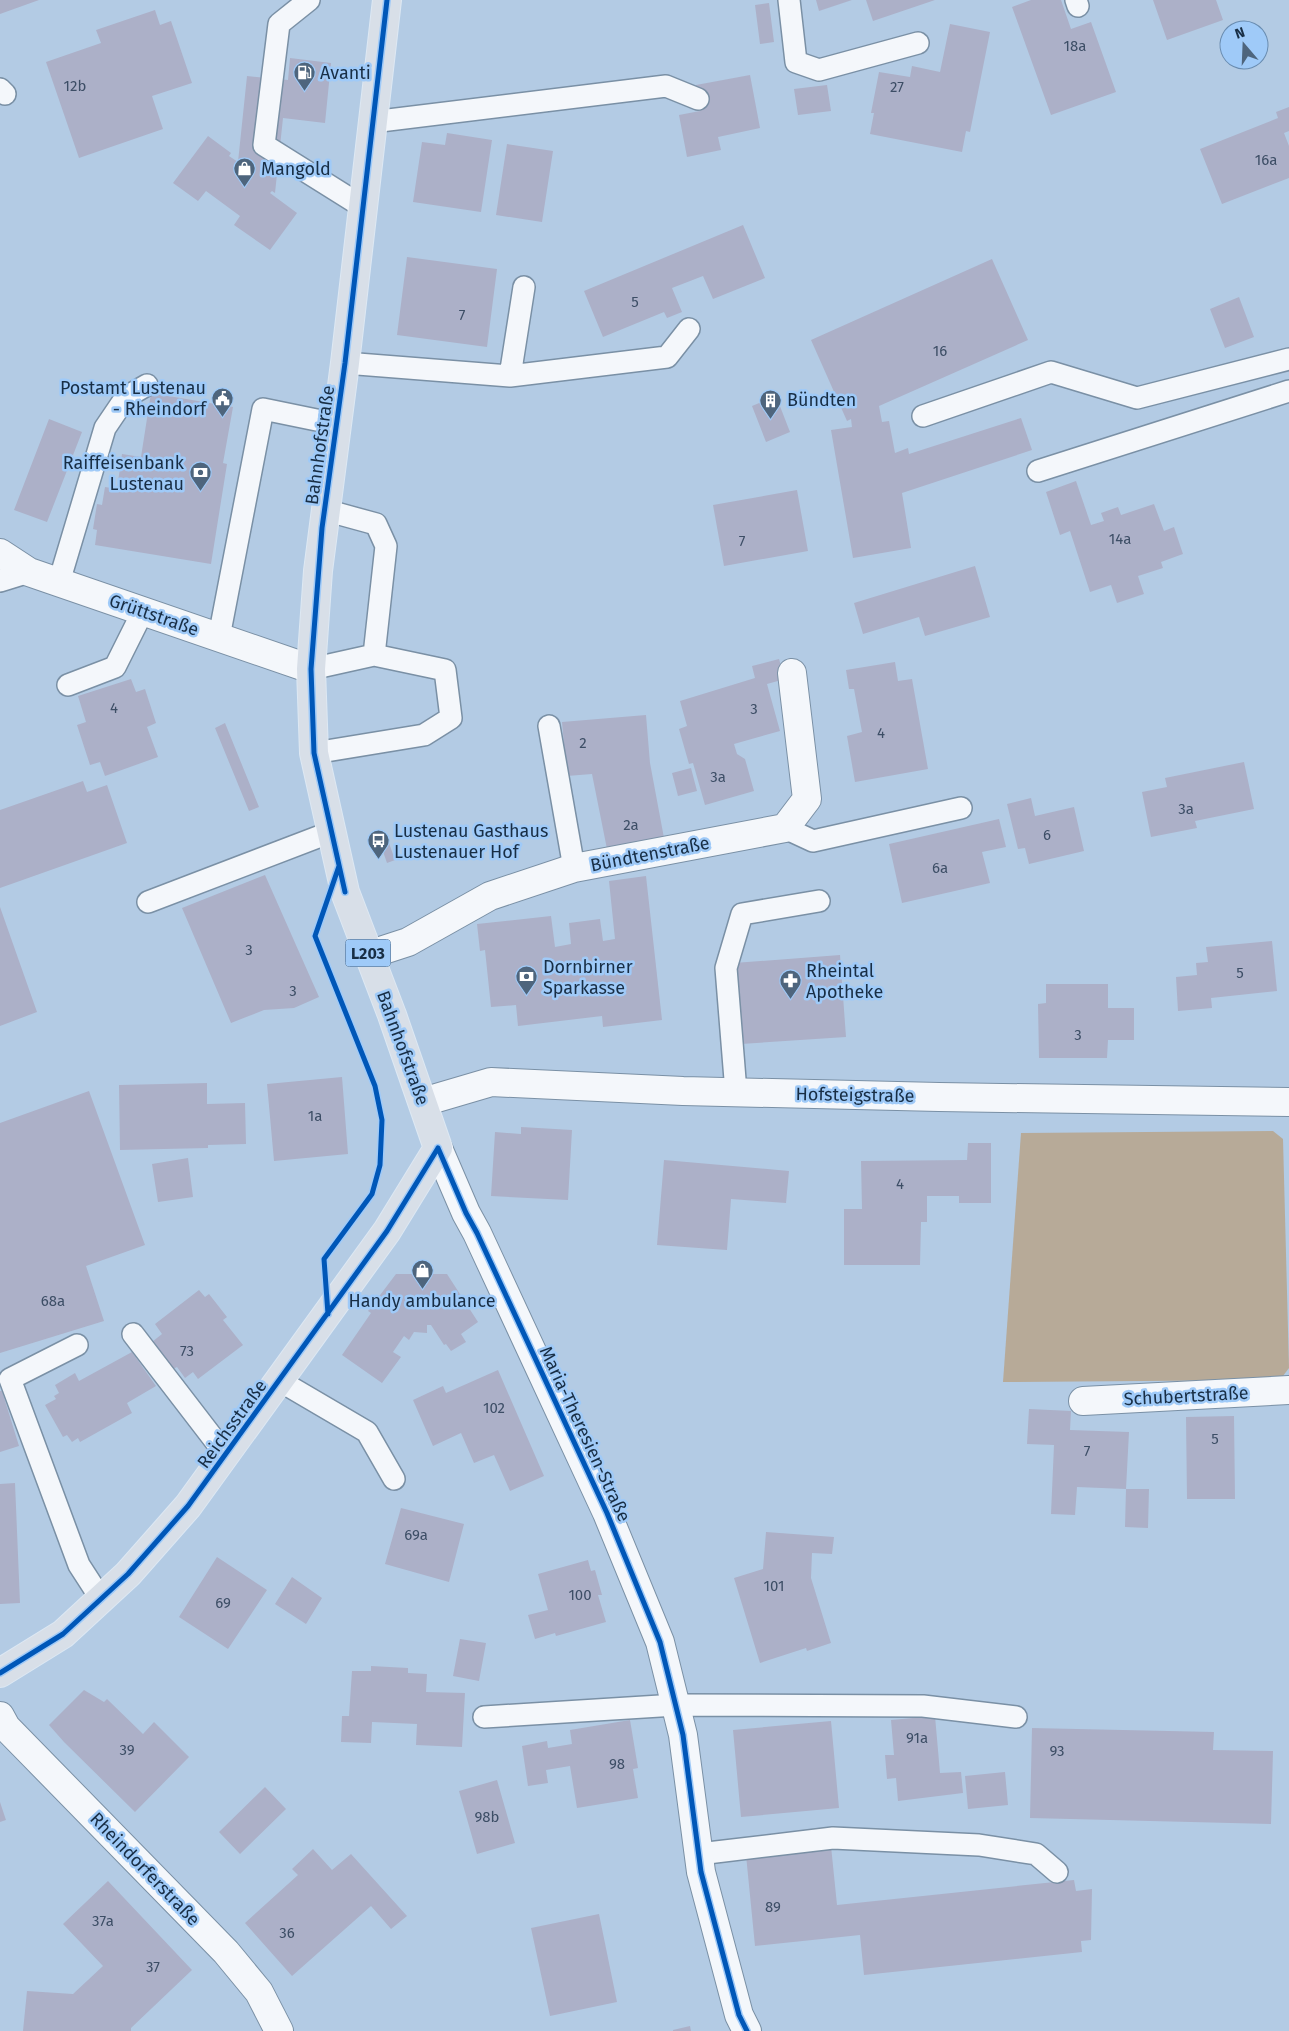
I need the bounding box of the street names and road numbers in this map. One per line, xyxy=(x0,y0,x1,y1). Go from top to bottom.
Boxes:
street label: Bahnhofstraße xyxy=(301,384,339,506)
street label: Grüttstraße xyxy=(106,589,202,641)
street label: Bündtenstraße xyxy=(589,832,711,876)
road number: L203 xyxy=(346,940,390,966)
street label: Bahnhofstraße xyxy=(372,988,434,1108)
street label: Hofsteigstraße xyxy=(795,1083,915,1107)
street label: Maria-Theresien-Straße xyxy=(535,1343,635,1525)
street label: Reichsstraße xyxy=(192,1375,272,1473)
street label: Schubertstraße xyxy=(1123,1382,1249,1410)
street label: Rheindorferstraße xyxy=(85,1808,205,1930)

